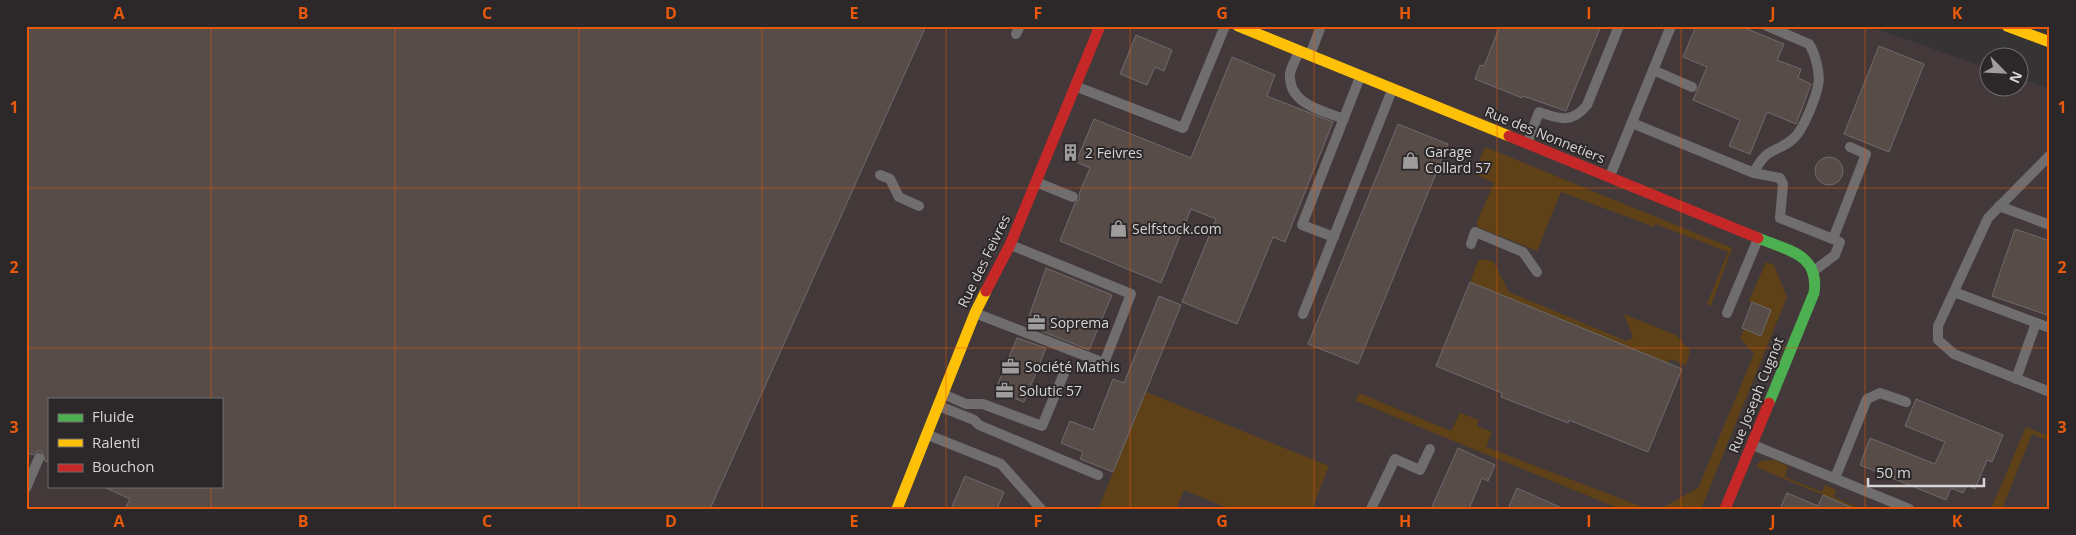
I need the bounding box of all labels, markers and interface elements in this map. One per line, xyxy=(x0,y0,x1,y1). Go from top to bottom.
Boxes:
text: A xyxy=(113,2,125,24)
text: B xyxy=(298,2,308,24)
text: C xyxy=(482,2,492,24)
text: D xyxy=(665,2,677,24)
text: E xyxy=(850,2,859,24)
text: F xyxy=(1034,2,1042,24)
text: G xyxy=(1216,2,1228,24)
text: H xyxy=(1399,2,1411,24)
text: I xyxy=(1586,2,1592,24)
text: J xyxy=(1768,2,1776,24)
text: K xyxy=(1952,2,1963,24)
north arrow xyxy=(1978,48,2028,98)
text: N xyxy=(2005,68,2027,87)
text: 1 xyxy=(9,96,19,118)
text: 1 xyxy=(2057,96,2067,118)
street label: Rue des Nonnetiers xyxy=(1482,102,1608,167)
place label: Garage Collard 57 xyxy=(1425,142,1491,177)
building icon: 2 Feivres xyxy=(1061,143,1081,163)
place label: 2 Feivres xyxy=(1085,143,1143,162)
shop icon: Garage Collard 57 xyxy=(1401,150,1421,170)
street label: Rue des Feivres xyxy=(953,211,1014,310)
shop icon: Selfstock.com xyxy=(1108,219,1128,239)
place label: Selfstock.com xyxy=(1132,219,1222,238)
text: 2 xyxy=(9,256,19,278)
text: 2 xyxy=(2057,256,2067,278)
office icon: Soprema xyxy=(1026,313,1046,333)
place label: Soprema xyxy=(1050,313,1109,332)
street label: Rue Joseph Cugnot xyxy=(1724,334,1787,456)
office icon: Société Mathis xyxy=(1001,357,1021,377)
place label: Société Mathis xyxy=(1025,357,1120,376)
office icon: Solutic 57 xyxy=(995,381,1015,401)
place label: Solutic 57 xyxy=(1019,381,1082,400)
legend xyxy=(48,398,222,488)
text: Fluide xyxy=(92,406,134,426)
text: 3 xyxy=(9,416,19,438)
text: 3 xyxy=(2057,416,2067,438)
text: Ralenti xyxy=(92,432,140,452)
scale bar xyxy=(1868,455,1985,487)
text: Bouchon xyxy=(92,456,155,476)
text: 50 m xyxy=(1876,462,1911,482)
text: A xyxy=(113,510,125,532)
text: B xyxy=(298,510,308,532)
text: C xyxy=(482,510,492,532)
text: D xyxy=(665,510,677,532)
text: E xyxy=(850,510,859,532)
text: F xyxy=(1034,510,1042,532)
text: G xyxy=(1216,510,1228,532)
text: H xyxy=(1399,510,1411,532)
text: I xyxy=(1586,510,1592,532)
text: J xyxy=(1768,510,1776,532)
text: K xyxy=(1952,510,1963,532)

